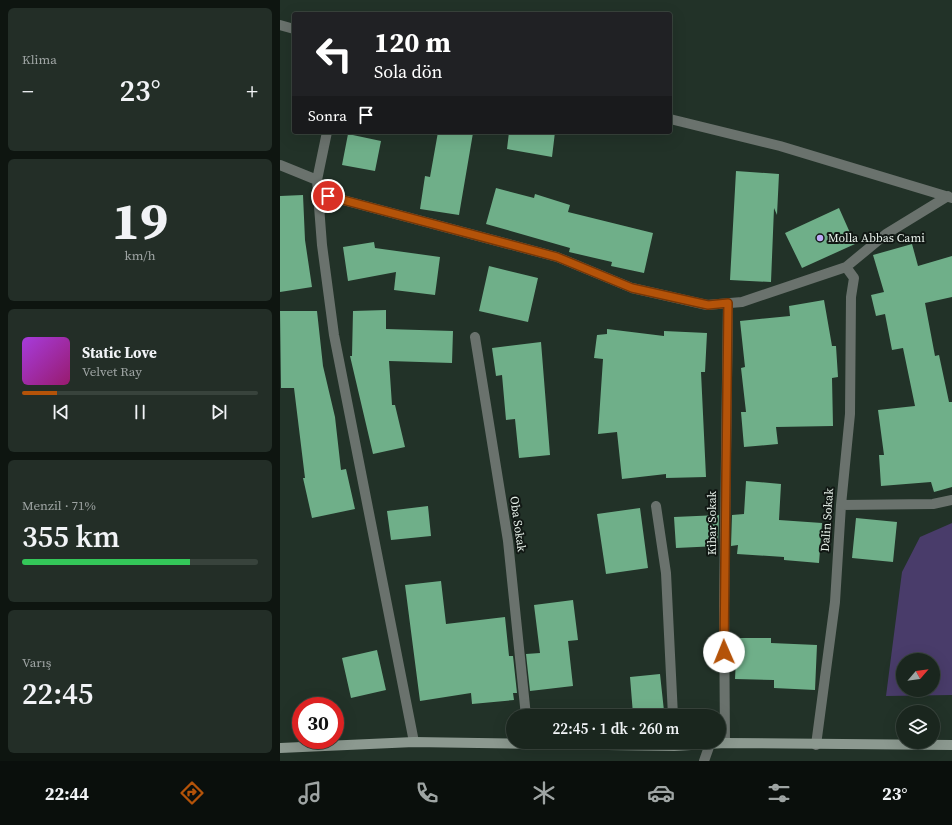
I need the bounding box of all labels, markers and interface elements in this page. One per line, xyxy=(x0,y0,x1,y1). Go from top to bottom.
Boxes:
text: 120 m xyxy=(374,23,451,61)
icon: left xyxy=(308,28,360,80)
text: Klima xyxy=(22,51,57,68)
text: Sola dön xyxy=(374,59,442,84)
text: 23° xyxy=(119,70,161,111)
text: − xyxy=(22,76,34,106)
text: + xyxy=(246,76,258,106)
icon: arrive xyxy=(355,104,377,126)
text: Sonra xyxy=(308,105,347,126)
pin xyxy=(311,179,345,213)
text: 19 xyxy=(112,185,168,256)
icon: arrive xyxy=(317,185,339,207)
place label: Molla Abbas Cami xyxy=(828,230,925,246)
marker: Molla Abbas Cami xyxy=(815,233,825,243)
text: km/h xyxy=(125,247,155,264)
text: Static Love xyxy=(82,342,157,363)
text: Velvet Ray xyxy=(82,363,142,380)
icon: previous xyxy=(50,401,72,423)
icon: pause xyxy=(129,401,151,423)
icon: next xyxy=(208,401,230,423)
street label: Dalin Sokak xyxy=(817,487,837,552)
street label: Kibar Sokak xyxy=(704,490,720,555)
street label: Oba Sokak xyxy=(506,495,530,553)
text: Menzil · 71% xyxy=(22,497,96,514)
text: 355 km xyxy=(22,516,120,557)
position arrow xyxy=(703,631,745,673)
north arrow xyxy=(896,653,940,697)
map controls xyxy=(896,653,940,749)
text: Varış xyxy=(22,654,51,671)
text: 22:45 xyxy=(22,673,93,714)
speed limit sign: 30 xyxy=(292,697,344,749)
button: layers xyxy=(896,705,940,749)
text: 22:45 · 1 dk · 260 m xyxy=(553,718,679,739)
icon: directions xyxy=(178,779,206,807)
icon: music xyxy=(296,779,324,807)
icon: phone xyxy=(413,779,441,807)
icon: climate xyxy=(530,779,558,807)
icon: car xyxy=(647,779,675,807)
icon: filters xyxy=(765,779,793,807)
text: 22:44 xyxy=(45,781,89,806)
text: 23° xyxy=(882,781,907,806)

